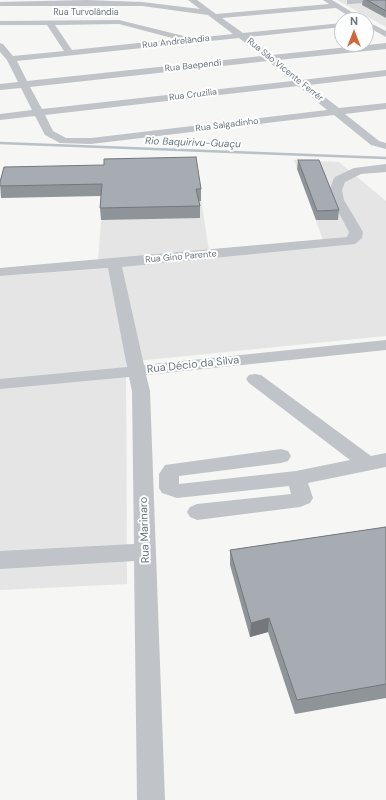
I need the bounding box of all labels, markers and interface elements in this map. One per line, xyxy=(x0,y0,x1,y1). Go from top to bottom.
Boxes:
street label: Rua Turvolândia xyxy=(53,8,119,18)
north arrow xyxy=(334,12,374,52)
text: N xyxy=(350,14,358,28)
street label: Rua Andrelândia xyxy=(142,33,210,51)
street label: Rua São Vicente Ferrér xyxy=(245,36,325,104)
street label: Rua Baependi xyxy=(164,58,222,74)
street label: Rua Cruzilia xyxy=(168,87,218,103)
street label: Rua Salgadinho xyxy=(195,116,259,134)
water label: Rio Baquirivu-Guaçu xyxy=(145,135,241,151)
street label: Rua Gino Parente xyxy=(145,249,217,265)
street label: Rua Décio da Silva xyxy=(146,354,240,376)
street label: Rua Marinaro xyxy=(137,497,153,563)

